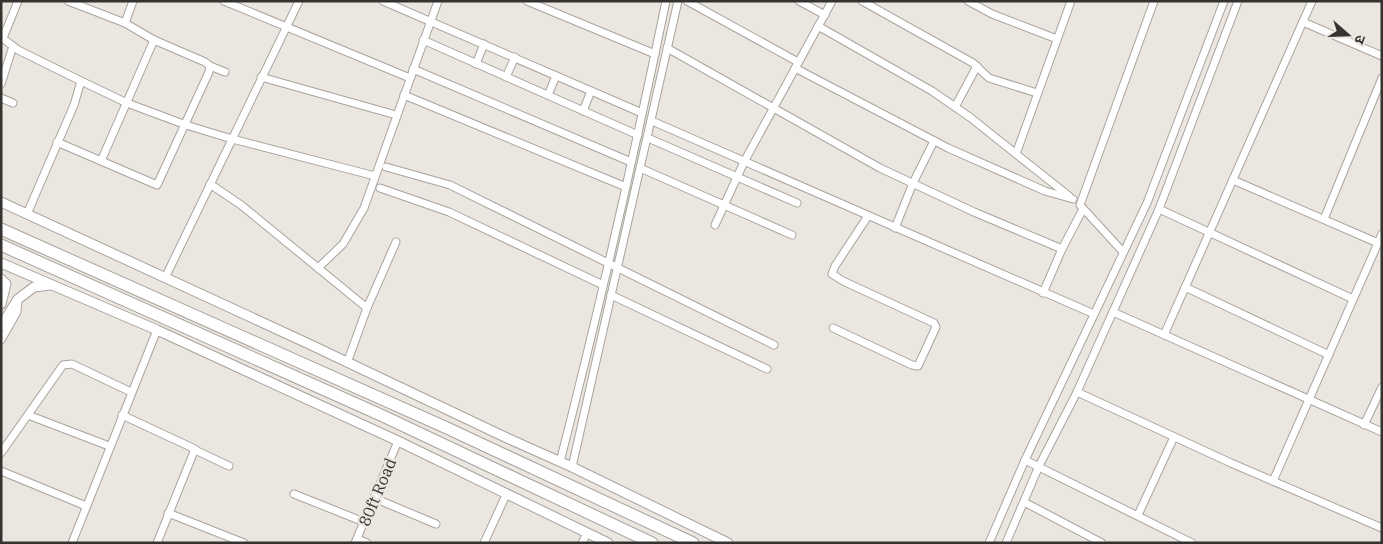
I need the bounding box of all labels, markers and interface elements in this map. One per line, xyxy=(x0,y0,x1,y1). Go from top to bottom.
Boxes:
north arrow xyxy=(1323,10,1373,60)
text: उ xyxy=(1350,33,1370,47)
street label: 80ft Road xyxy=(354,455,400,529)

